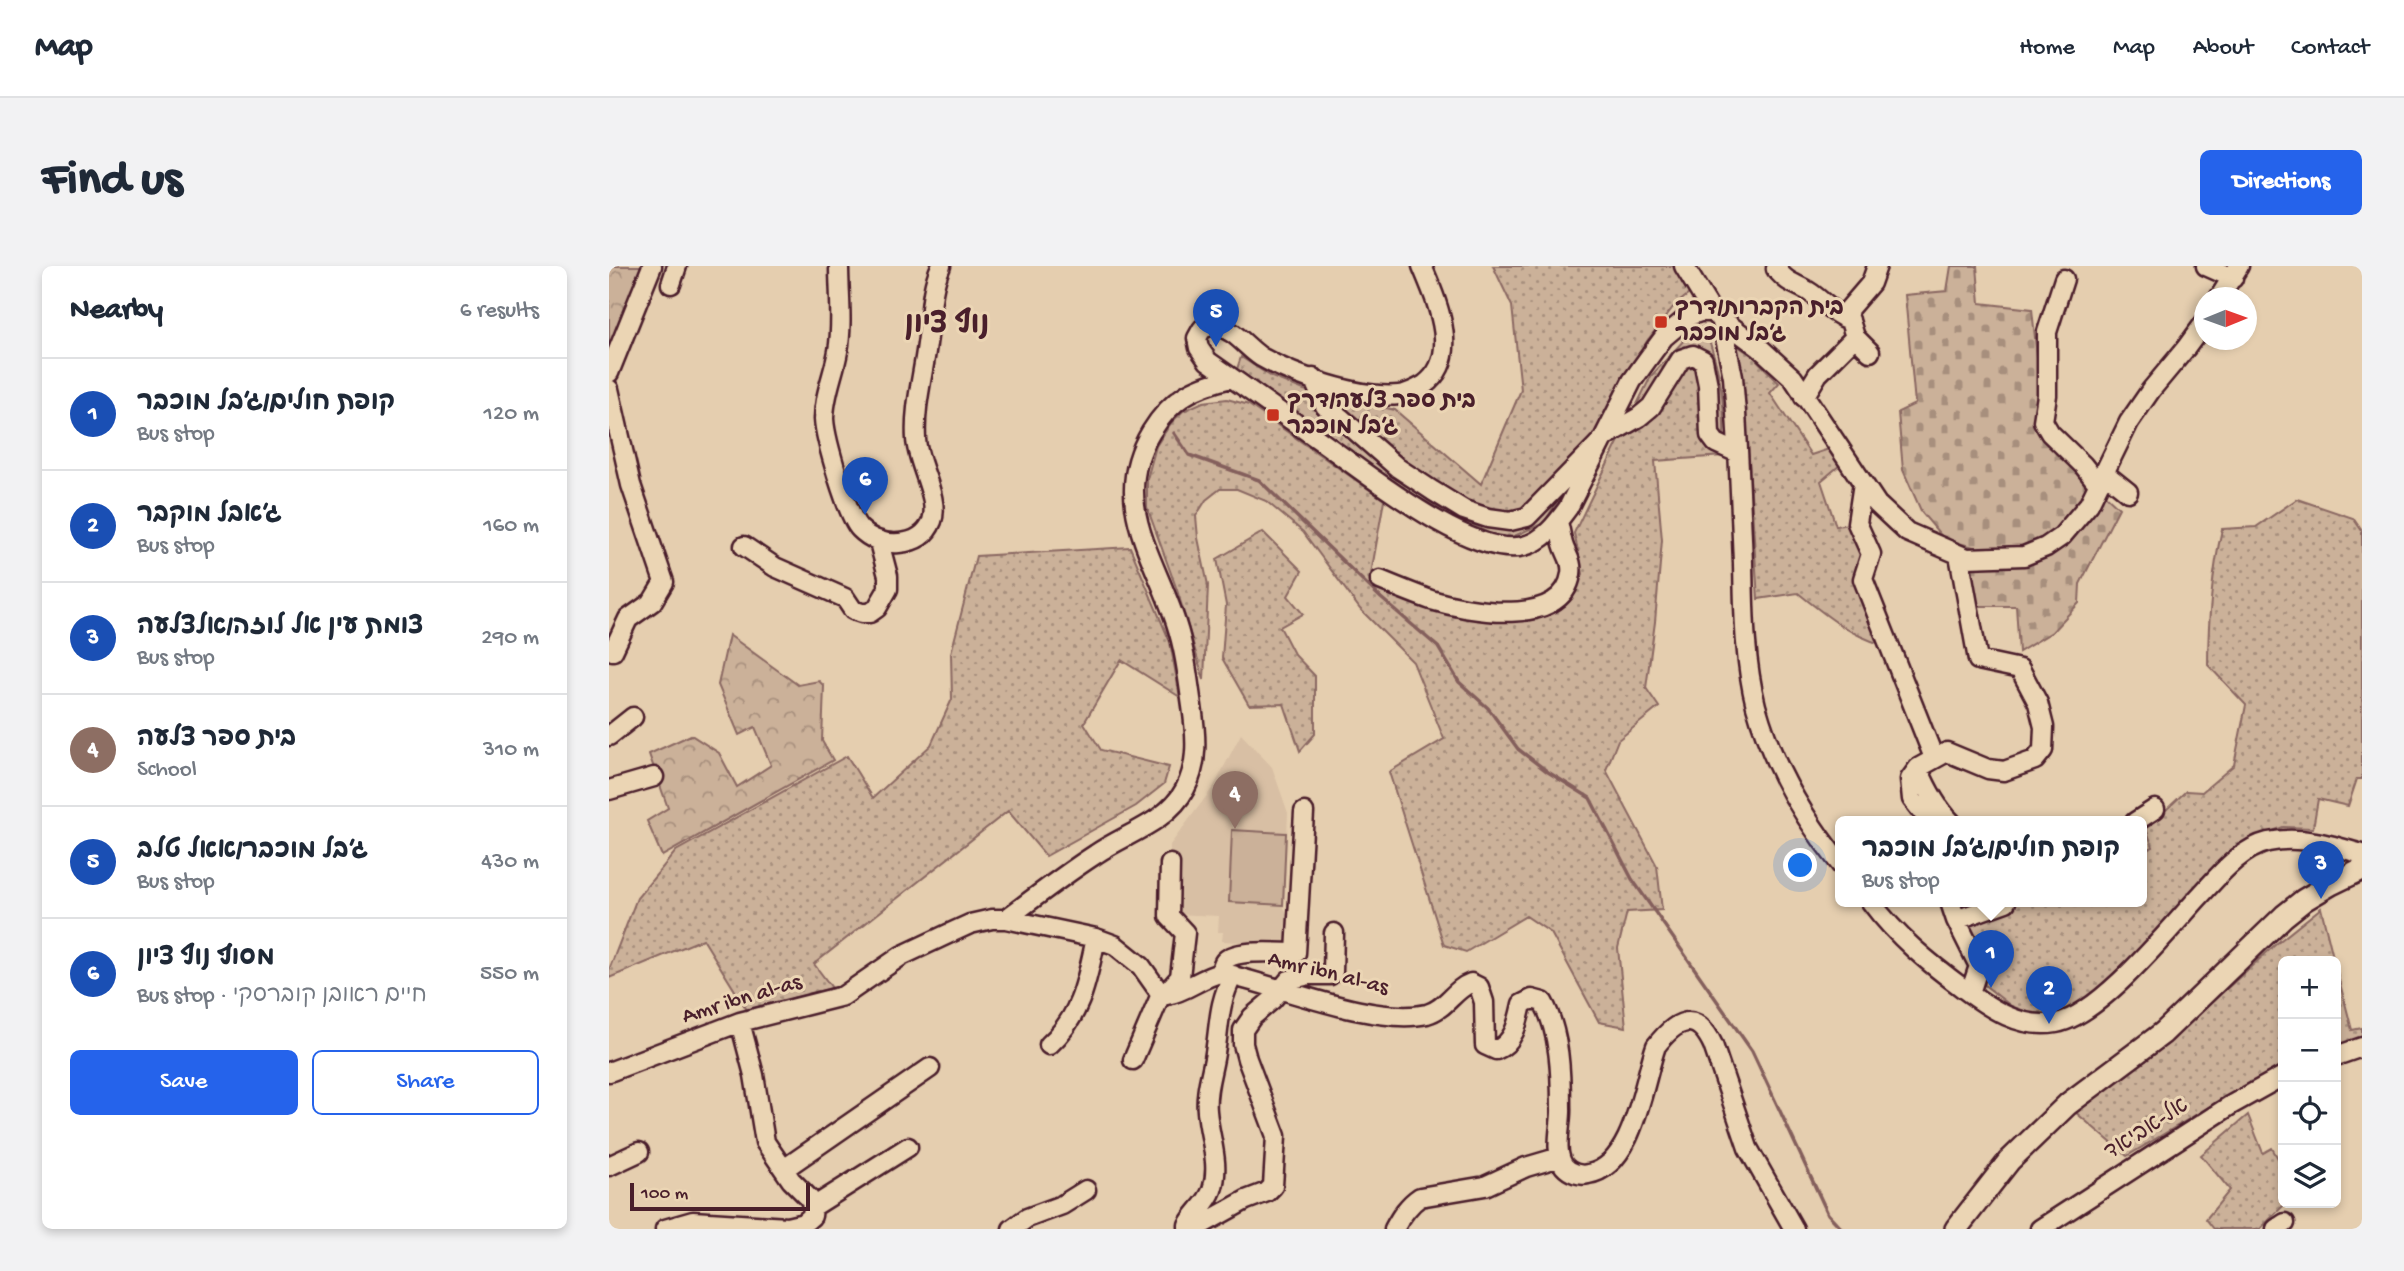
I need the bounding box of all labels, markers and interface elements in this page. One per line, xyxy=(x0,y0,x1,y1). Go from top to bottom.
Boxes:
text: Map xyxy=(35,29,92,67)
text: Home xyxy=(2019,34,2075,63)
text: Map xyxy=(2113,34,2155,63)
text: About xyxy=(2193,34,2253,63)
text: Contact xyxy=(2291,34,2369,63)
button: Directions xyxy=(2200,150,2362,215)
text: Find us xyxy=(42,153,182,211)
north arrow xyxy=(2194,287,2257,350)
pin: 5 xyxy=(1193,289,1239,347)
text: Nearby xyxy=(70,294,163,329)
place label: בית הקברות/דרך ג׳בל מוכבר xyxy=(1675,296,1844,349)
text: 6 results xyxy=(460,298,539,325)
district label: נוף ציון xyxy=(905,307,990,344)
marker: בית הקברות/דרך ג׳בל מוכבר xyxy=(1653,314,1669,330)
place label: בית ספר צלעה/דרך ג׳בל מוכבר xyxy=(1287,387,1476,442)
text: קופת חולים/ג׳בל מוכבר xyxy=(137,389,395,420)
text: 1 xyxy=(88,401,98,428)
text: 120 m xyxy=(484,401,539,428)
marker: בית ספר צלעה/דרך ג׳בל מוכבר xyxy=(1265,407,1281,423)
text: Bus stop xyxy=(137,421,215,448)
pin: 6 xyxy=(842,457,888,515)
text: ג׳אבל מוקבר xyxy=(137,501,282,532)
text: 2 xyxy=(87,513,99,540)
text: 160 m xyxy=(483,513,539,540)
text: Bus stop xyxy=(137,533,215,560)
text: צומת עין אל לוזה/אלצלעה xyxy=(137,613,424,644)
text: 3 xyxy=(87,625,99,652)
text: 290 m xyxy=(481,625,539,652)
text: Bus stop xyxy=(137,645,215,672)
text: בית ספר צלעה xyxy=(137,725,296,756)
text: 4 xyxy=(88,737,98,764)
text: 310 m xyxy=(483,737,539,764)
text: School xyxy=(137,757,197,784)
pin: 4 xyxy=(1212,771,1258,829)
popup xyxy=(1835,816,2147,907)
text: קופת חולים/ג׳בל מוכבר xyxy=(1862,836,2120,867)
text: ג׳בל מוכבר/אאל טלב xyxy=(137,837,368,868)
pin: 3 xyxy=(2298,841,2344,899)
your location xyxy=(1783,848,1817,882)
text: 5 xyxy=(87,849,99,876)
text: 430 m xyxy=(481,849,539,876)
text: Bus stop xyxy=(1862,868,1940,895)
text: Bus stop xyxy=(137,869,215,896)
pin: 1 xyxy=(1968,930,2014,988)
text: מסוף נוף ציון xyxy=(137,944,275,975)
street label: Amr ibn al-as xyxy=(1265,946,1392,1002)
map controls xyxy=(2278,956,2341,1208)
button: + xyxy=(2278,956,2341,1019)
text: 6 xyxy=(87,961,99,988)
text: 550 m xyxy=(480,961,539,988)
pin: 2 xyxy=(2026,966,2072,1024)
street label: Amr ibn al-as xyxy=(679,969,805,1031)
text: Bus stop · חיים ראובן קוברסקי xyxy=(137,983,427,1010)
button: − xyxy=(2278,1019,2341,1082)
button: Save xyxy=(70,1050,298,1115)
button: Share xyxy=(312,1050,539,1115)
button: locate xyxy=(2278,1082,2341,1145)
street label: אל-אביאד xyxy=(2099,1091,2194,1167)
button: layers xyxy=(2278,1145,2341,1208)
scale bar xyxy=(630,1180,810,1212)
text: 100 m xyxy=(641,1183,688,1206)

